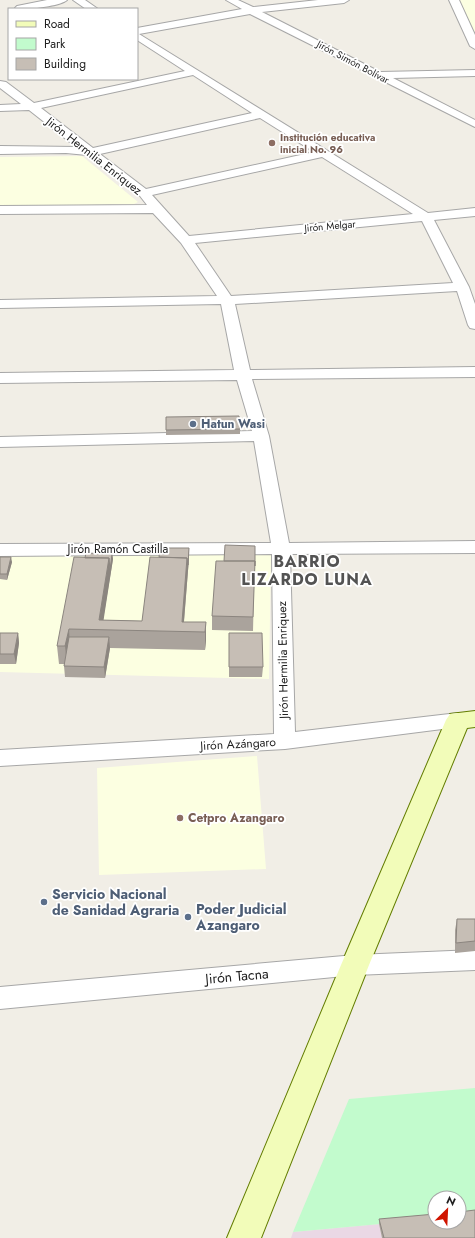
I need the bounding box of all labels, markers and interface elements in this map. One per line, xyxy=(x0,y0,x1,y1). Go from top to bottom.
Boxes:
legend xyxy=(8,8,138,80)
text: Road xyxy=(44,15,70,33)
text: Park xyxy=(44,35,66,53)
street label: Jirón Simón Bolívar xyxy=(312,36,392,88)
text: Building xyxy=(44,55,86,73)
street label: Jirón Hermilia Enriquez xyxy=(40,111,146,200)
place label: Institución educativa inicial No. 96 xyxy=(280,130,375,157)
marker: Institución educativa inicial No. 96 xyxy=(267,138,277,148)
street label: Jirón Melgar xyxy=(302,216,357,236)
place label: Hatun Wasi xyxy=(201,415,265,433)
marker: Hatun Wasi xyxy=(188,419,198,429)
street label: Jirón Ramón Castilla xyxy=(66,540,169,558)
district label: BARRIO LIZARDO LUNA xyxy=(241,550,373,591)
street label: Jirón Hermilia Enriquez xyxy=(273,600,293,721)
street label: Jirón Azángaro xyxy=(198,733,277,755)
place label: Cetpro Azangaro xyxy=(188,809,285,827)
marker: Cetpro Azangaro xyxy=(175,813,185,823)
place label: Servicio Nacional de Sanidad Agraria xyxy=(52,884,179,920)
marker: Servicio Nacional de Sanidad Agraria xyxy=(39,897,49,907)
place label: Poder Judicial Azangaro xyxy=(195,899,286,935)
marker: Poder Judicial Azangaro xyxy=(183,912,193,922)
street label: Jirón Tacna xyxy=(203,963,269,989)
north arrow xyxy=(427,1190,467,1230)
text: N xyxy=(444,1192,458,1210)

